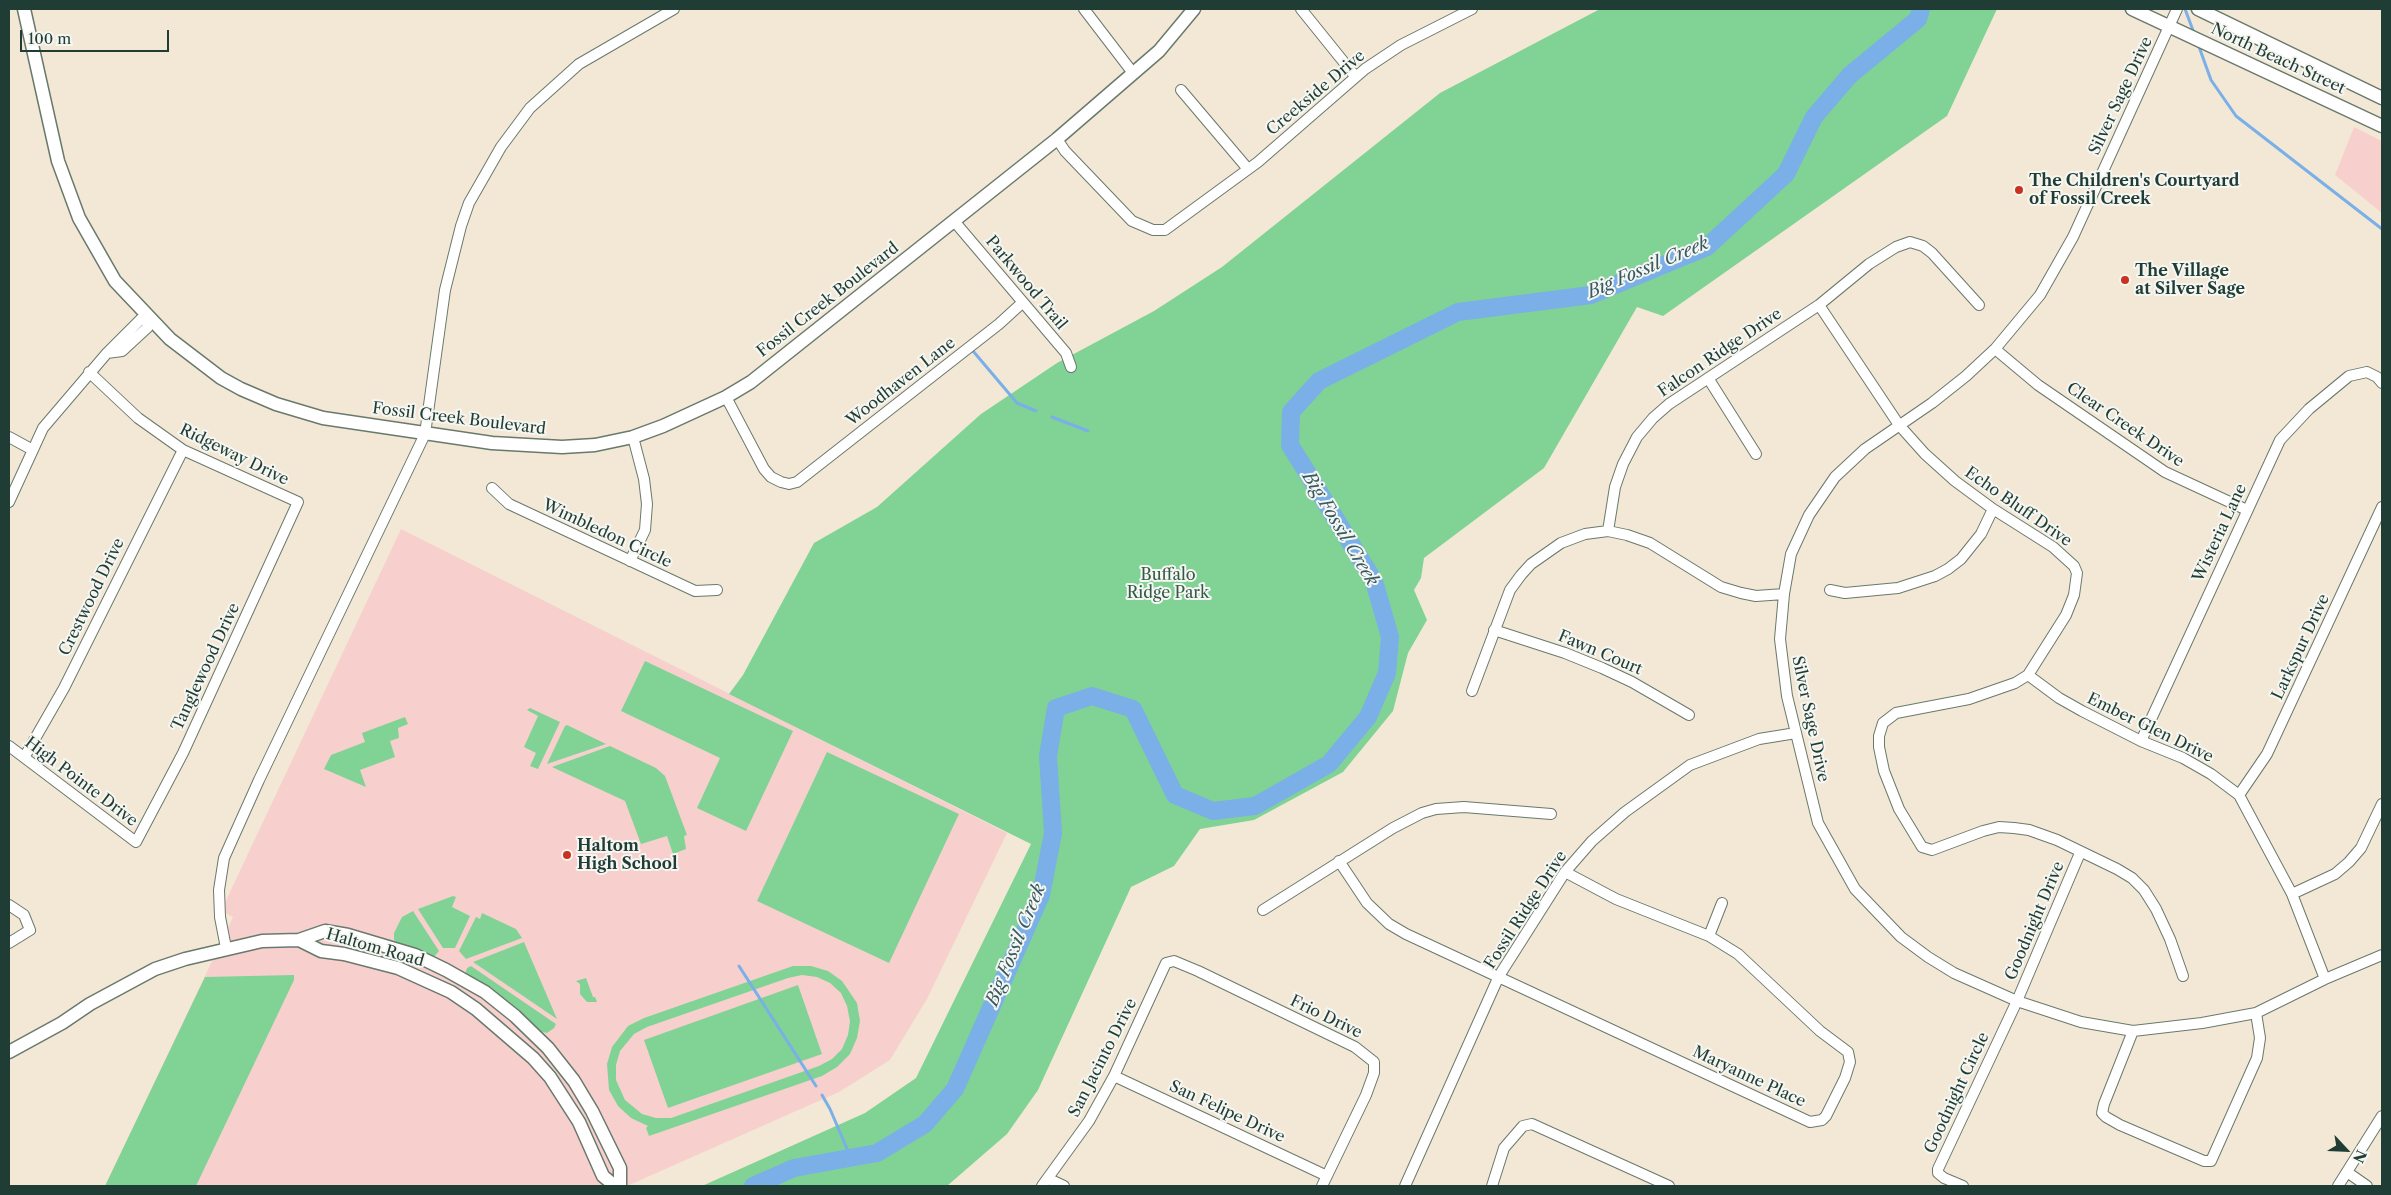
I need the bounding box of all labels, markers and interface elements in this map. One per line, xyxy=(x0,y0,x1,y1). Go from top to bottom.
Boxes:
street label: North Beach Street xyxy=(2208,19,2348,99)
scale bar xyxy=(22,20,171,52)
text: 100 m xyxy=(28,29,71,48)
street label: Silver Sage Drive xyxy=(2085,34,2157,158)
street label: Creekside Drive xyxy=(1263,46,1369,140)
place label: The Children's Courtyard of Fossil Creek xyxy=(2029,171,2239,209)
marker: The Children's Courtyard of Fossil Creek xyxy=(2013,184,2025,196)
street label: Parkwood Trail xyxy=(981,232,1071,334)
water label: Big Fossil Creek xyxy=(1584,233,1712,303)
street label: Fossil Creek Boulevard xyxy=(753,239,903,361)
place label: The Village at Silver Sage xyxy=(2135,261,2245,299)
marker: The Village at Silver Sage xyxy=(2119,274,2131,286)
street label: Falcon Ridge Drive xyxy=(1655,305,1785,401)
street label: Woodhaven Lane xyxy=(843,334,959,430)
street label: Clear Creek Drive xyxy=(2063,379,2187,471)
street label: Fossil Creek Boulevard xyxy=(371,399,547,439)
street label: Ridgeway Drive xyxy=(176,420,292,490)
street label: Echo Bluff Drive xyxy=(1961,463,2075,551)
water label: Big Fossil Creek xyxy=(1297,468,1383,590)
street label: Wisteria Lane xyxy=(2189,481,2251,585)
street label: Wimbledon Circle xyxy=(539,496,675,572)
street label: Crestwood Drive xyxy=(55,535,129,659)
park label: Buffalo Ridge Park xyxy=(1127,565,1209,603)
street label: Larkspur Drive xyxy=(2268,591,2334,703)
street label: Tanglewood Drive xyxy=(168,600,244,734)
street label: Fawn Court xyxy=(1555,627,1645,679)
street label: Silver Sage Drive xyxy=(1787,654,1833,784)
street label: Ember Glen Drive xyxy=(2084,689,2216,767)
street label: High Pointe Drive xyxy=(21,733,141,831)
place label: Haltom High School xyxy=(577,836,678,874)
street label: Fossil Ridge Drive xyxy=(1481,847,1571,973)
marker: Haltom High School xyxy=(561,849,573,861)
street label: Goodnight Drive xyxy=(2001,859,2069,983)
water label: Big Fossil Creek xyxy=(982,881,1050,1009)
street label: Haltom Road xyxy=(324,925,426,971)
street label: Frio Drive xyxy=(1287,991,1365,1043)
street label: San Jacinto Drive xyxy=(1065,995,1141,1121)
street label: Goodnight Circle xyxy=(1921,1029,1993,1157)
street label: Maryanne Place xyxy=(1689,1042,1809,1112)
street label: San Felipe Drive xyxy=(1166,1077,1288,1147)
north arrow xyxy=(2321,1125,2371,1175)
text: N xyxy=(2349,1147,2370,1166)

